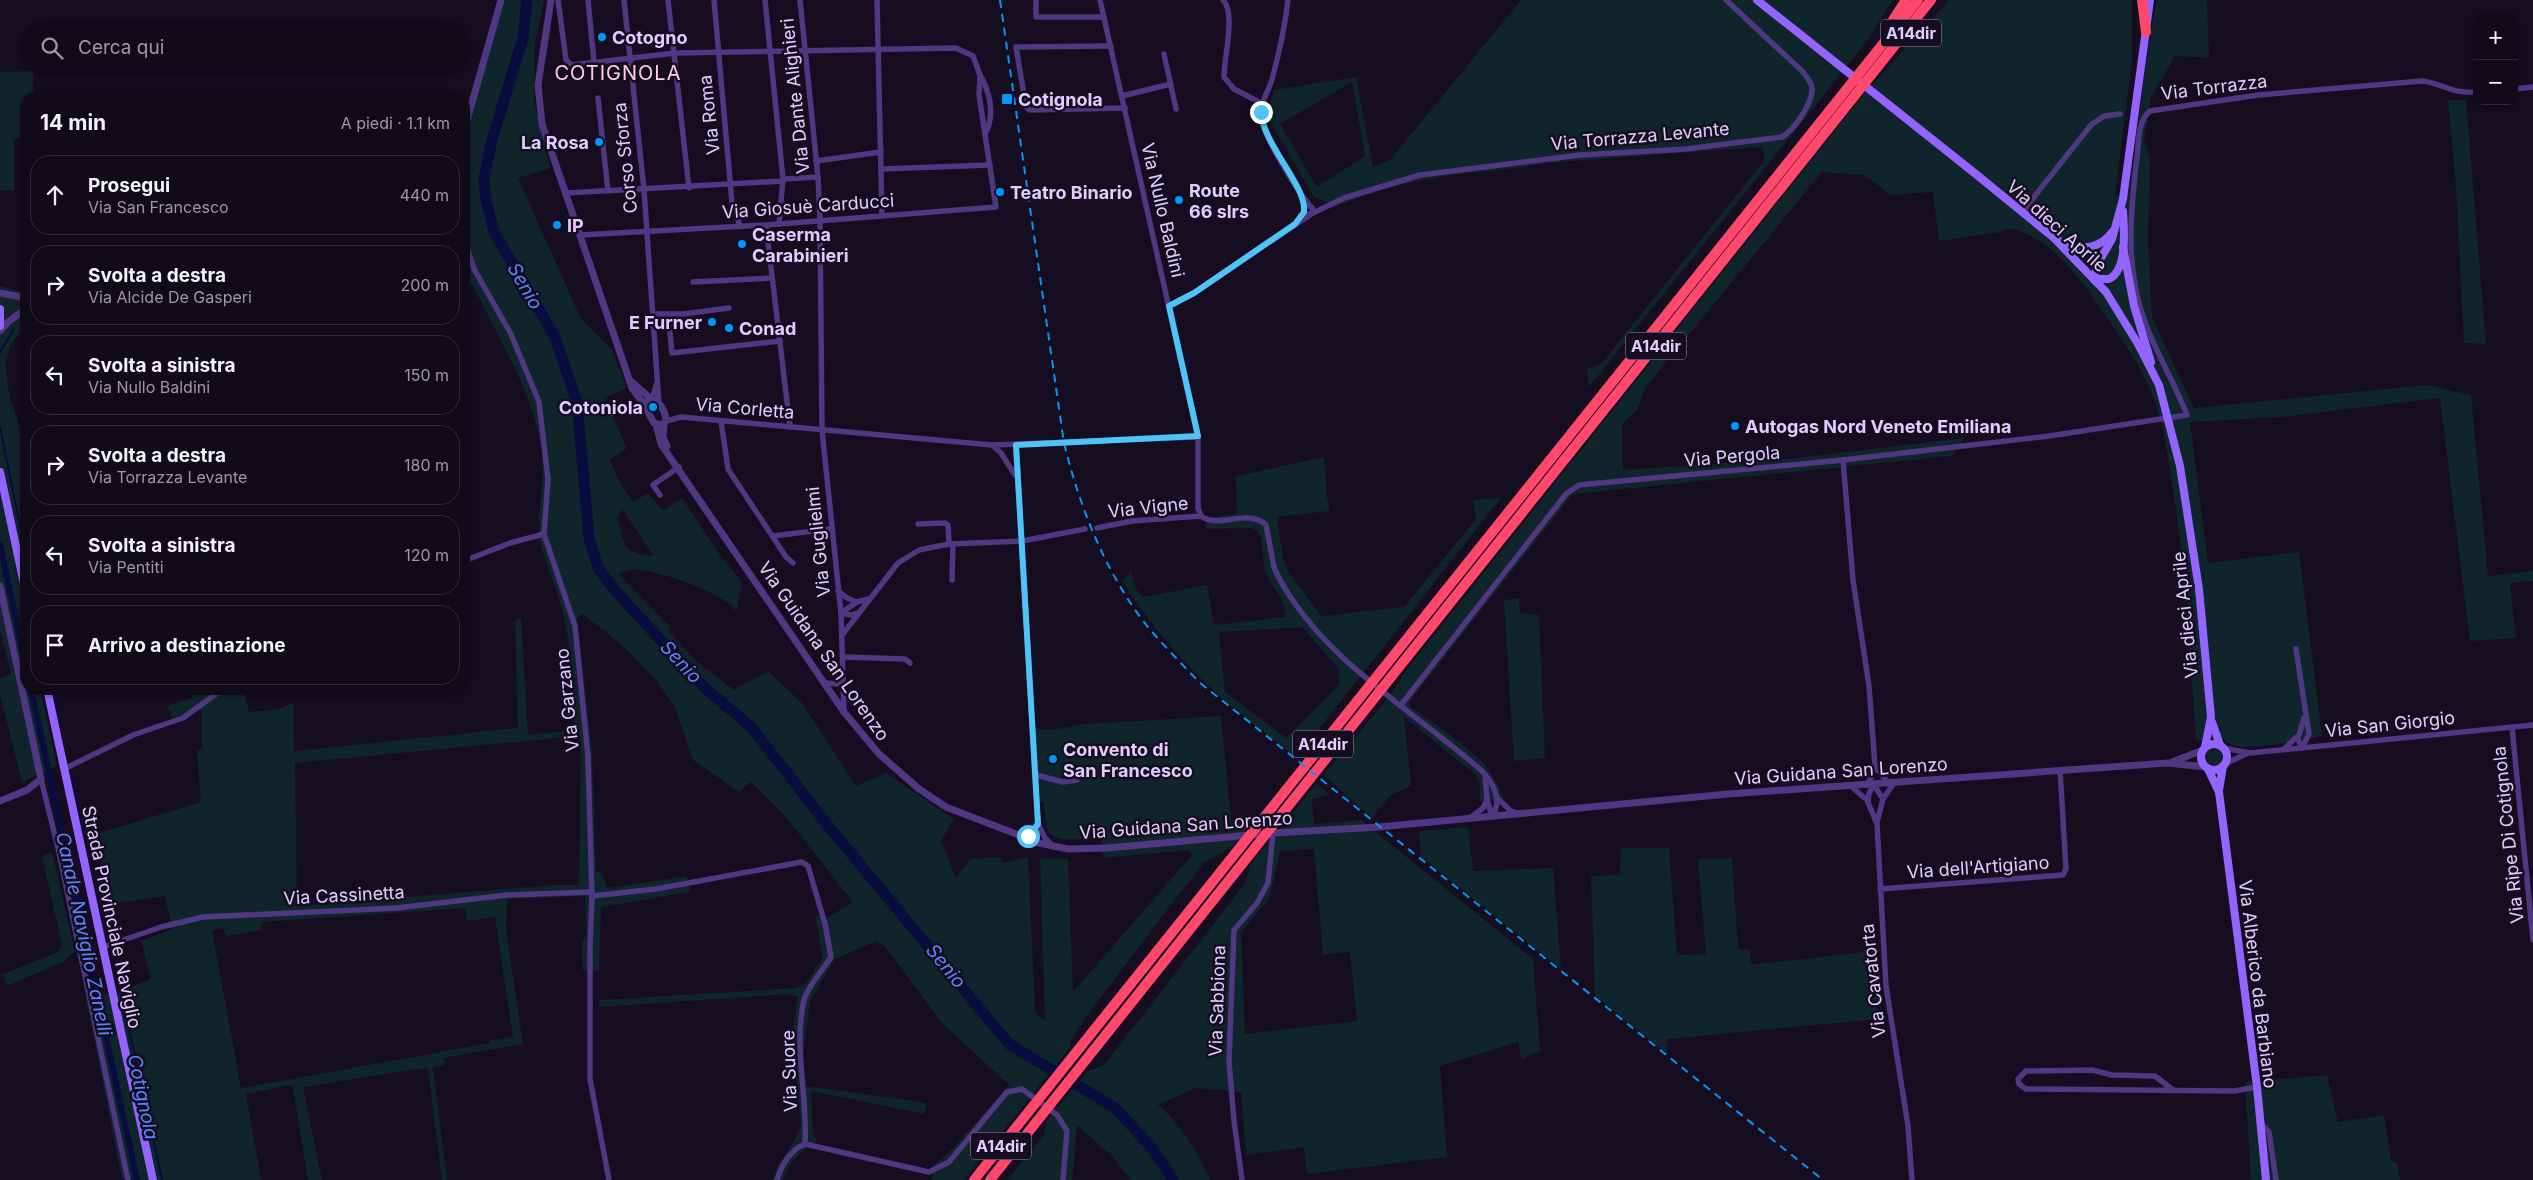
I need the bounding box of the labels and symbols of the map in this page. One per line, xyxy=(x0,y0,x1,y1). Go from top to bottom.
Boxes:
street label: Via Dante Alighieri xyxy=(776,17,814,175)
road number: A14dir xyxy=(1881,19,1941,46)
place label: Cotogno xyxy=(612,27,687,48)
marker: Cotogno xyxy=(596,31,608,43)
district label: COTIGNOLA xyxy=(555,61,681,85)
street label: Via Torrazza xyxy=(2160,70,2268,104)
street label: Via Roma xyxy=(694,74,724,156)
place label: Cotignola xyxy=(1018,89,1103,110)
marker: Cotignola xyxy=(1000,92,1014,106)
route end xyxy=(1250,101,1273,124)
street label: Corso Sforza xyxy=(609,102,641,214)
street label: Via Torrazza Levante xyxy=(1550,118,1730,154)
place label: La Rosa xyxy=(521,132,589,153)
marker: La Rosa xyxy=(593,136,605,148)
street label: Via Nullo Baldini xyxy=(1137,141,1189,279)
street label: Via dieci Aprile xyxy=(2003,176,2111,276)
place label: Route 66 slrs xyxy=(1189,180,1249,222)
place label: Teatro Binario xyxy=(1010,182,1133,203)
marker: Teatro Binario xyxy=(994,186,1006,198)
street label: Via Giosuè Carducci xyxy=(721,190,895,222)
marker: Route 66 slrs xyxy=(1173,194,1185,206)
place label: IP xyxy=(567,215,584,236)
marker: IP xyxy=(551,219,563,231)
place label: Caserma Carabinieri xyxy=(752,224,849,266)
marker: Caserma Carabinieri xyxy=(736,238,748,250)
water label: Senio xyxy=(502,258,548,314)
place label: E Furner xyxy=(629,312,702,333)
marker: E Furner xyxy=(706,316,718,328)
place label: Conad xyxy=(739,318,796,339)
marker: Conad xyxy=(723,322,735,334)
road number: A14dir xyxy=(1626,332,1686,360)
street label: Via Corletta xyxy=(695,393,795,423)
place label: Cotoniola xyxy=(559,397,643,418)
marker: Cotoniola xyxy=(647,401,659,413)
place label: Autogas Nord Veneto Emiliana xyxy=(1745,416,2011,437)
marker: Autogas Nord Veneto Emiliana xyxy=(1729,420,1741,432)
street label: Via Pergola xyxy=(1683,441,1781,471)
street label: Via Guglielmi xyxy=(802,486,834,598)
street label: Via Vigne xyxy=(1107,492,1189,522)
street label: Via dieci Aprile xyxy=(2168,551,2202,679)
street label: Via Guidana San Lorenzo xyxy=(754,557,894,745)
water label: Senio xyxy=(655,636,707,688)
street label: Via Garzano xyxy=(551,647,583,753)
street label: Via San Giorgio xyxy=(2324,707,2456,741)
road number: A14dir xyxy=(1293,731,1353,758)
place label: Convento di San Francesco xyxy=(1063,739,1193,781)
street label: Via Ripe Di Cotignola xyxy=(2488,745,2528,925)
marker: Convento di San Francesco xyxy=(1047,753,1059,765)
street label: Via Guidana San Lorenzo xyxy=(1734,753,1948,789)
street label: Strada Provinciale Naviglio xyxy=(78,804,146,1030)
street label: Via Guidana San Lorenzo xyxy=(1079,807,1293,843)
route start xyxy=(1017,825,1040,848)
water label: Canale Naviglio Zanelli xyxy=(51,830,117,1038)
street label: Via dell'Artigiano xyxy=(1906,852,2050,882)
street label: Via Alberico da Barbiano xyxy=(2235,879,2281,1089)
street label: Via Cassinetta xyxy=(283,881,405,909)
street label: Via Cavatorta xyxy=(1857,923,1889,1039)
water label: Senio xyxy=(921,939,971,993)
street label: Via Sabbiona xyxy=(1205,945,1229,1057)
street label: Via Suore xyxy=(777,1030,801,1112)
water label: Cotignola xyxy=(123,1052,163,1142)
road number: A14dir xyxy=(971,1132,1031,1160)

